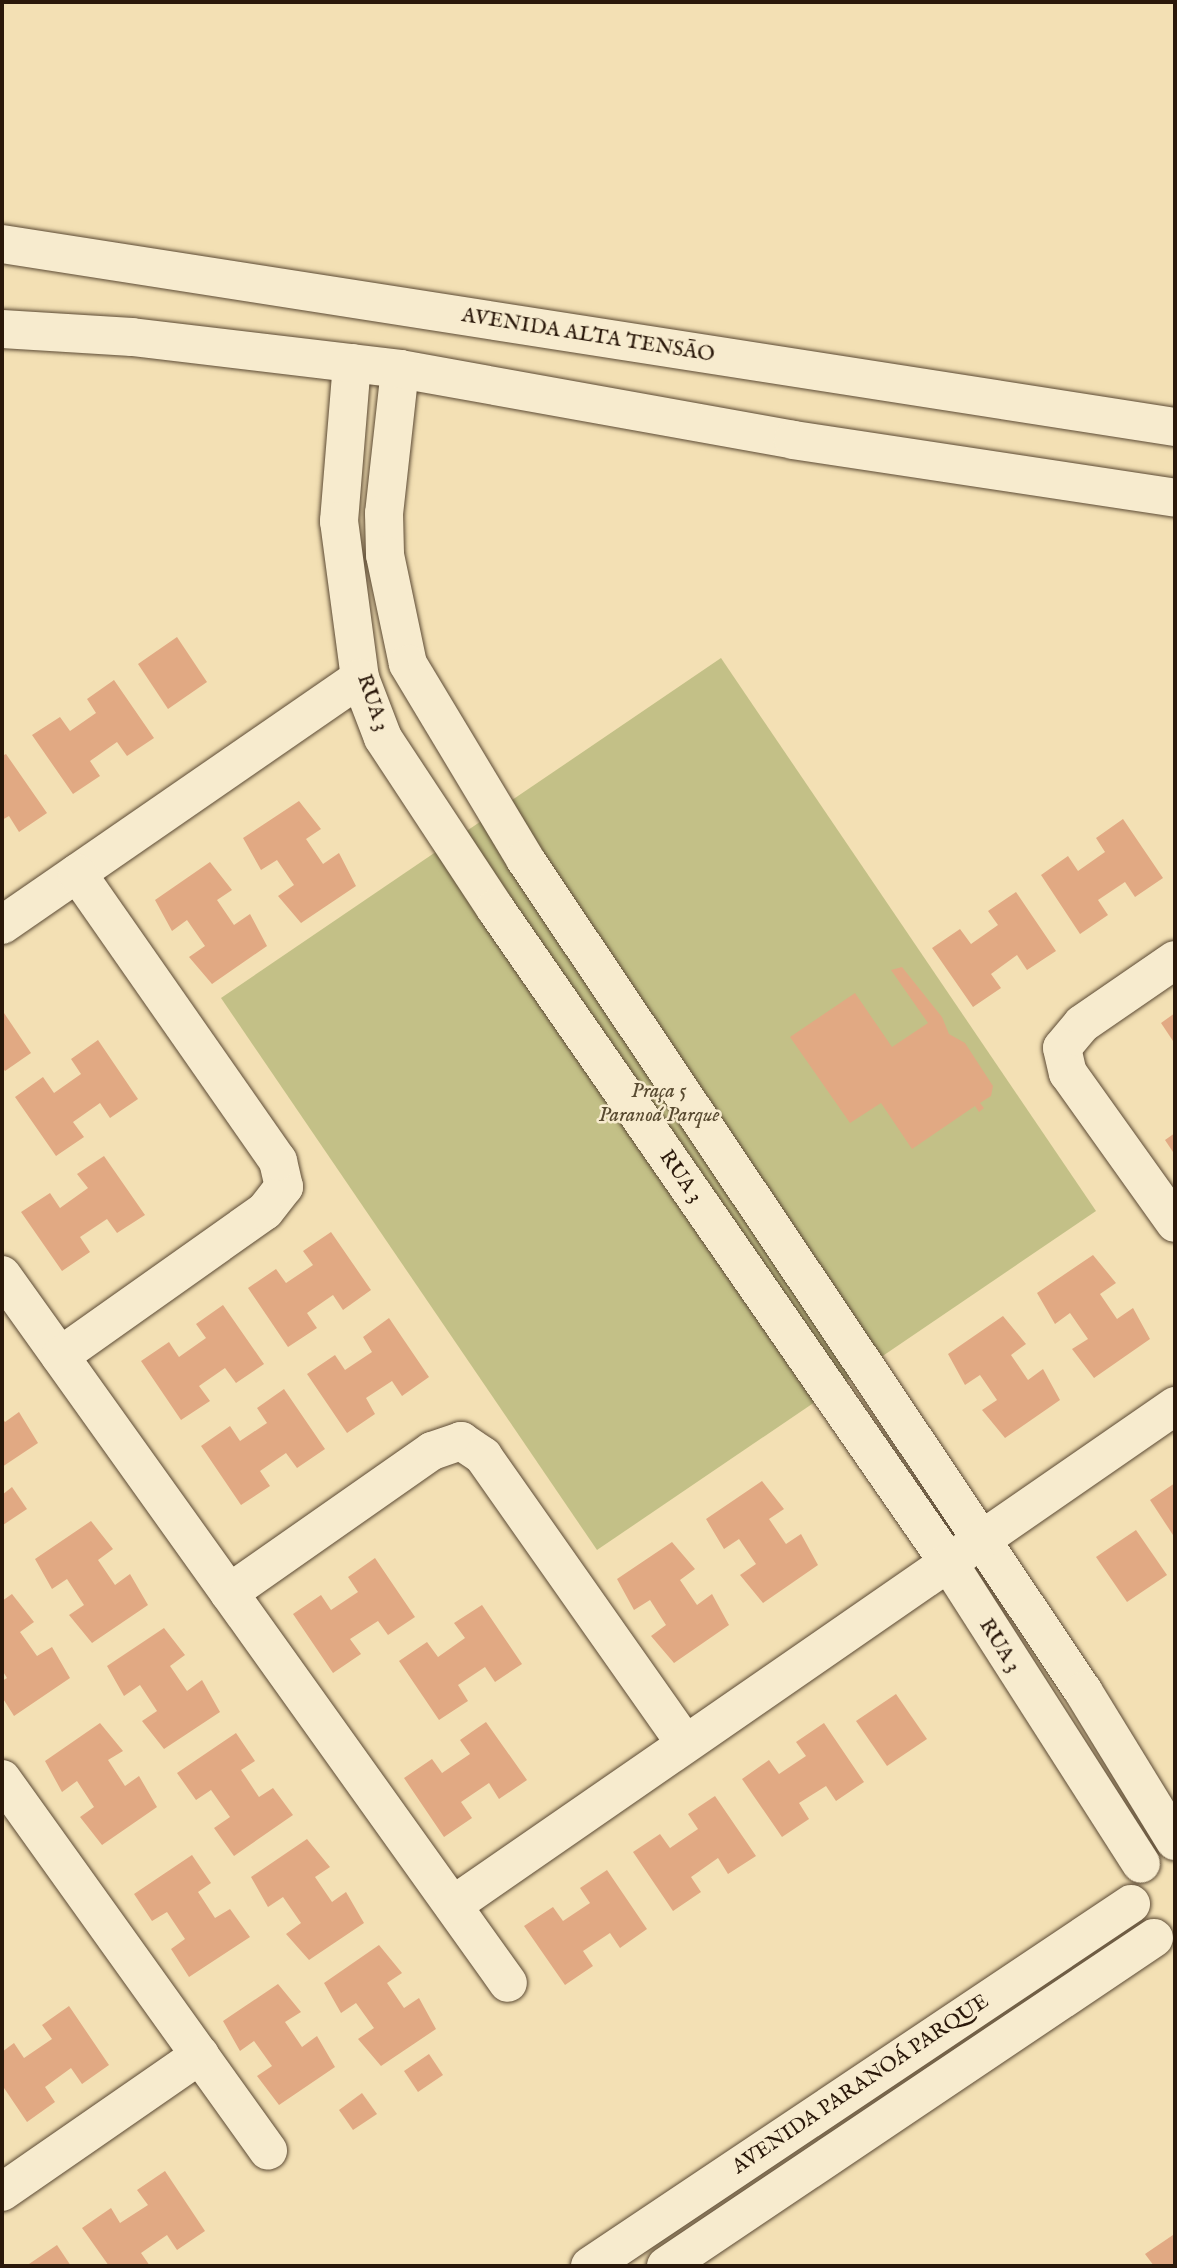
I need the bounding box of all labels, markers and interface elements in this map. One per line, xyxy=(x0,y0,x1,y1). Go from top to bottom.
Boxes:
street label: AVENIDA ALTA TENSĀO xyxy=(460,304,716,368)
street label: RUA 3 xyxy=(351,671,393,735)
park label: Praça 5 Paranoá Parque xyxy=(598,1079,720,1129)
street label: RUA 3 xyxy=(653,1146,707,1208)
street label: RUA 3 xyxy=(973,1614,1025,1678)
street label: AVENIDA PARANOÁ PARQUE xyxy=(728,1990,994,2180)

